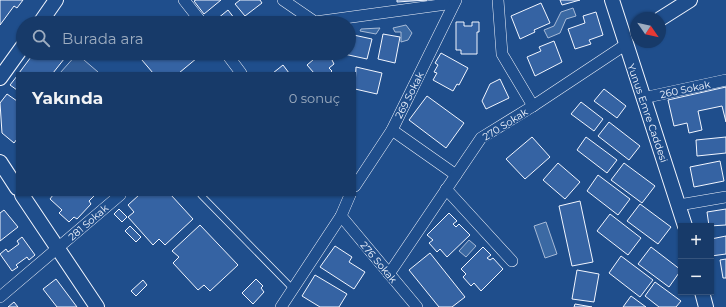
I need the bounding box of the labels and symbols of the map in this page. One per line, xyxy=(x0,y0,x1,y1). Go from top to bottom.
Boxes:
north arrow xyxy=(630,12,666,48)
street label: Yunus Emre Caddesi xyxy=(625,62,671,164)
street label: 269 Sokak xyxy=(392,70,427,121)
street label: 260 Sokak xyxy=(659,78,711,101)
street label: 270 Sokak xyxy=(480,105,530,143)
street label: 281 Sokak xyxy=(66,202,111,243)
street label: 276 Sokak xyxy=(357,239,400,286)

